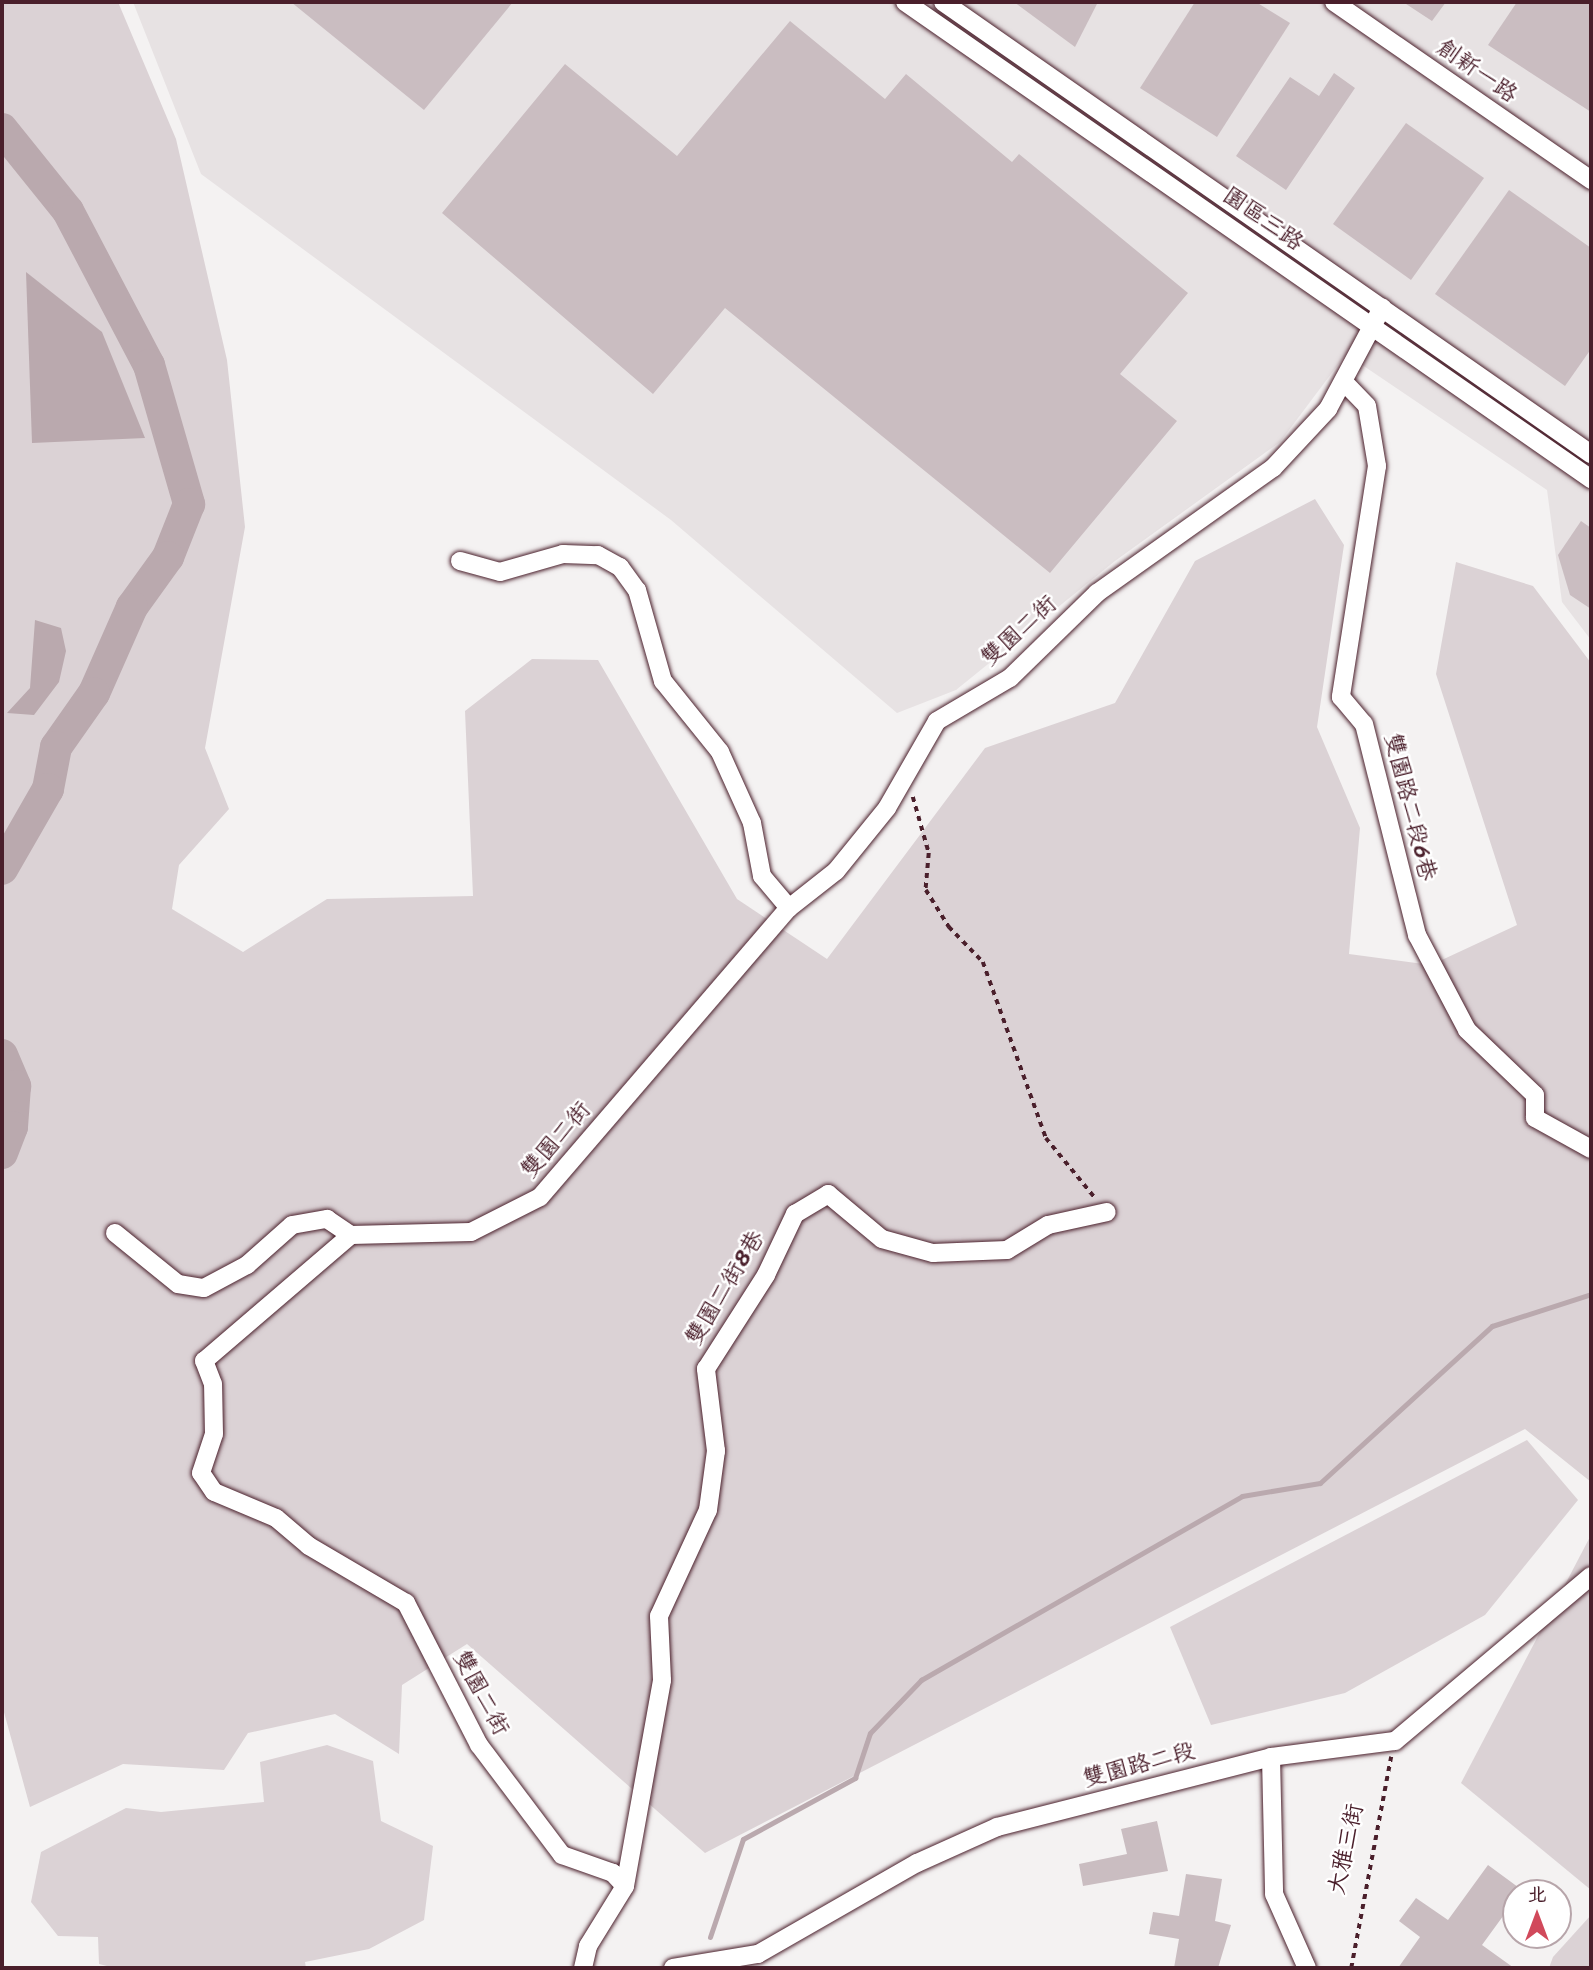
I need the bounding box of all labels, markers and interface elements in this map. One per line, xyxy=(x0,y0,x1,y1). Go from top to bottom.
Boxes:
street label: 創新一路 xyxy=(1431,33,1523,109)
street label: 園區三路 xyxy=(1217,181,1309,257)
street label: 雙園二街 xyxy=(976,590,1062,672)
street label: 雙園路二段6巷 xyxy=(1378,730,1442,884)
street label: 雙園二街 xyxy=(515,1096,597,1184)
street label: 雙園二街8巷 xyxy=(680,1226,770,1350)
street label: 雙園二街 xyxy=(447,1646,515,1740)
street label: 雙園路二段 xyxy=(1080,1737,1198,1793)
street label: 大雅三街 xyxy=(1323,1801,1369,1897)
text: 北 xyxy=(1527,1878,1547,1911)
north arrow xyxy=(1502,1879,1572,1949)

